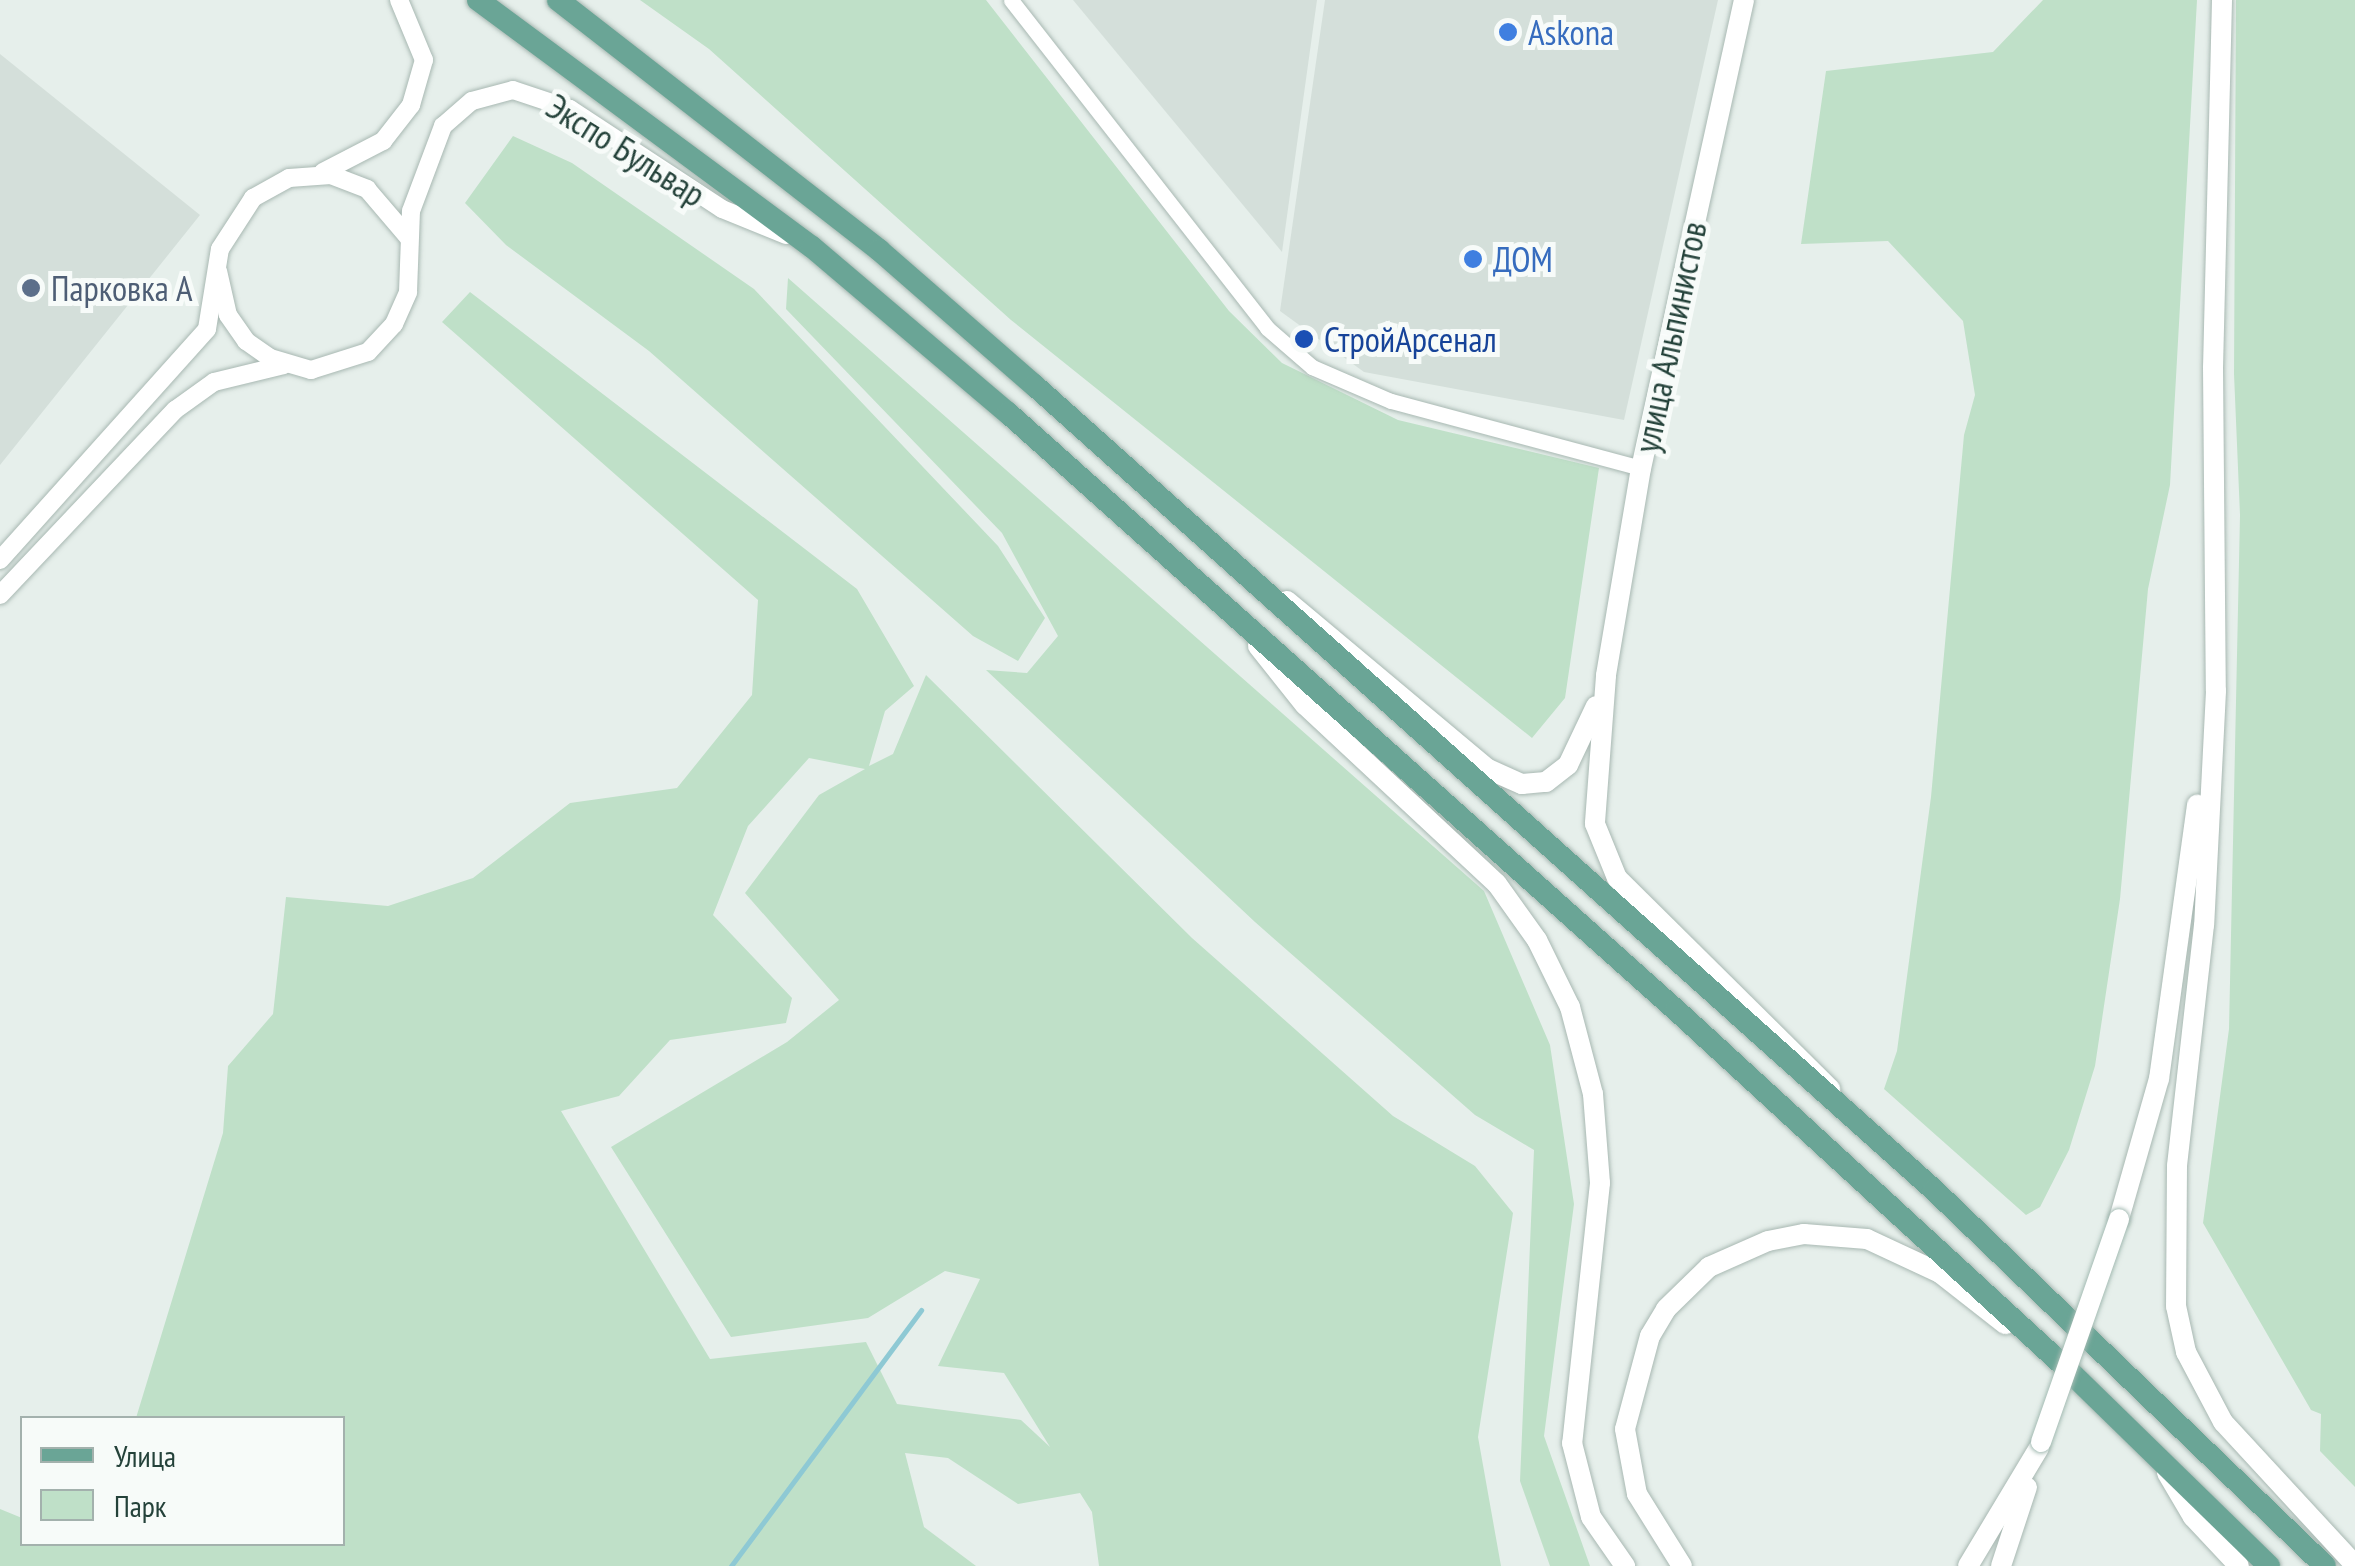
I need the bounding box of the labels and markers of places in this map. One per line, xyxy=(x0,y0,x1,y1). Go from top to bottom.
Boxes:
place label: Askona xyxy=(1528,11,1614,53)
marker: Askona xyxy=(1497,21,1519,43)
place label: ДОМ xyxy=(1493,238,1553,280)
marker: ДОМ xyxy=(1462,248,1484,270)
place label: Парковка A xyxy=(51,267,193,309)
marker: Парковка A xyxy=(20,277,42,299)
place label: СтройАрсенал xyxy=(1324,318,1497,360)
marker: СтройАрсенал xyxy=(1293,328,1315,350)

